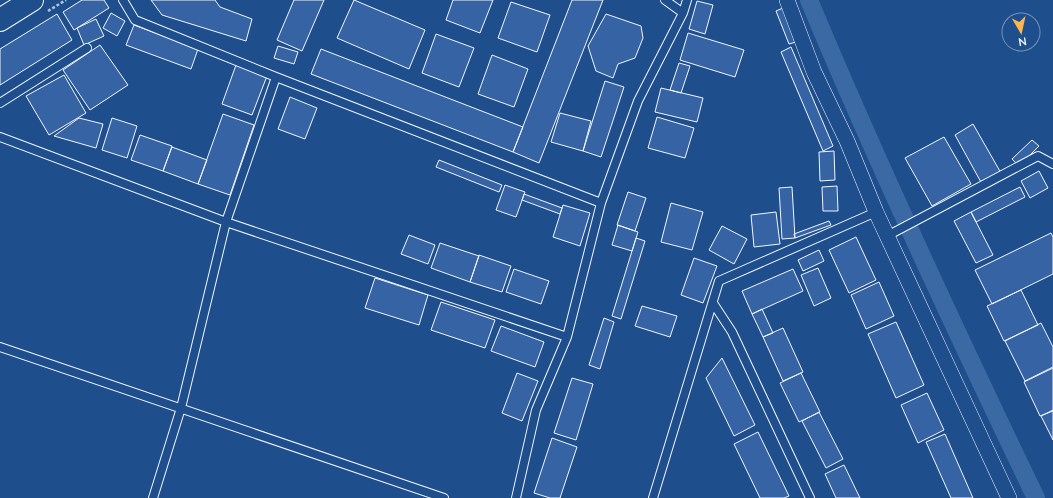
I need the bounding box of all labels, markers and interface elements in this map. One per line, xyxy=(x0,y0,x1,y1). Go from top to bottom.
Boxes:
north arrow xyxy=(1001,12,1041,52)
text: N xyxy=(1017,34,1028,49)

